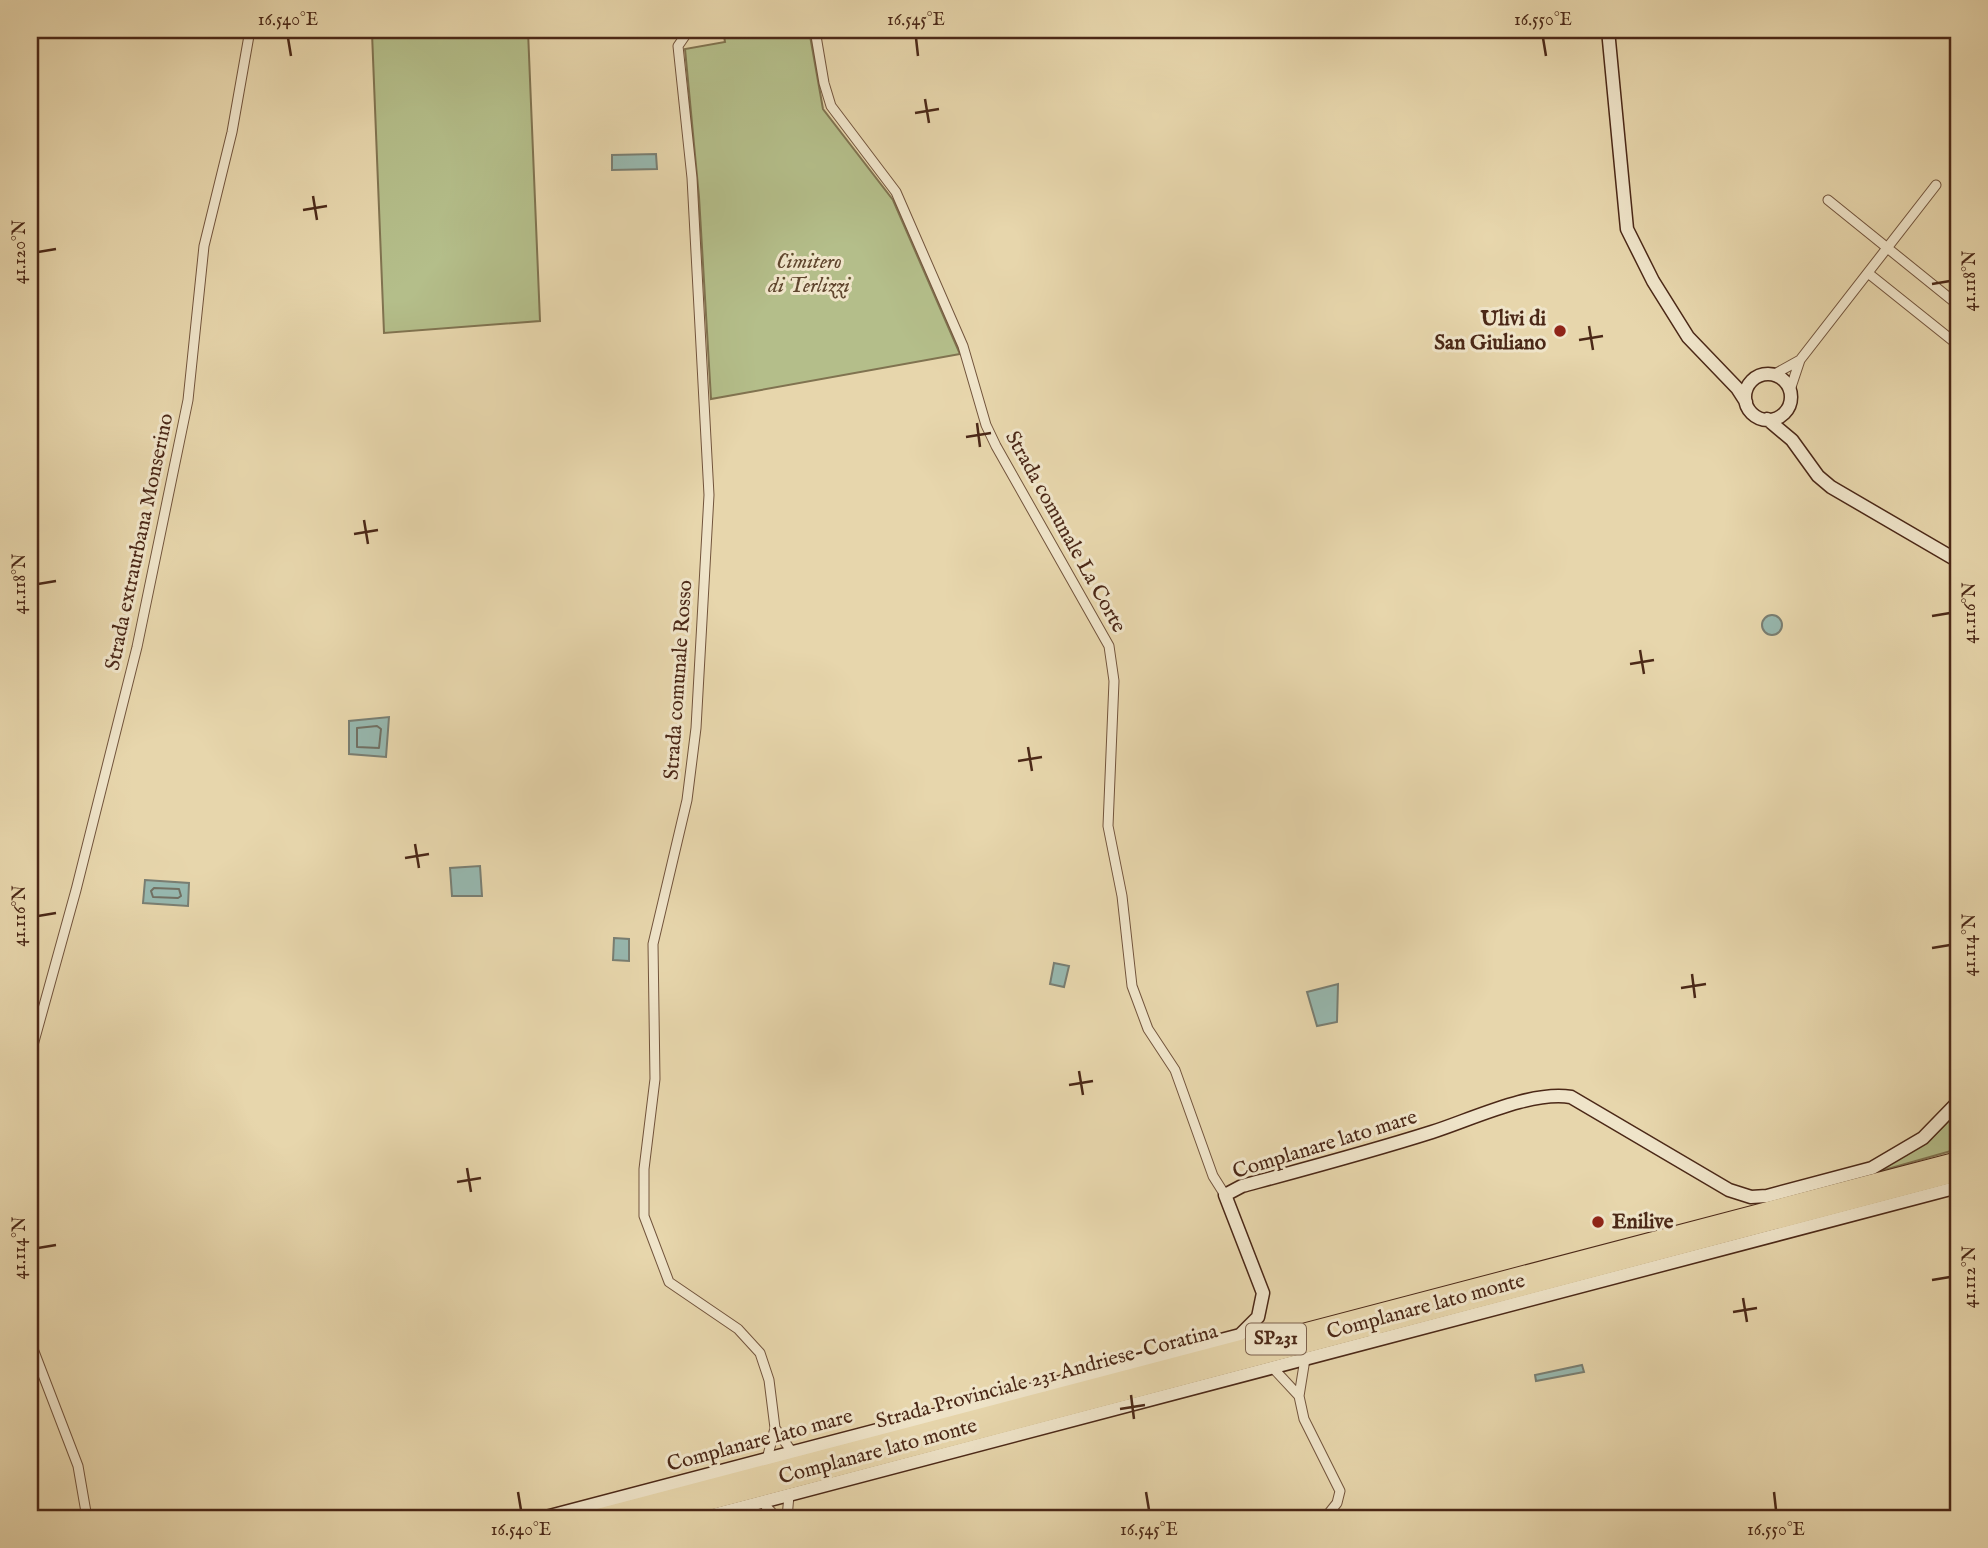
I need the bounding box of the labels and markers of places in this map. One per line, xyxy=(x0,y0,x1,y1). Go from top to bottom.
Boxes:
place label: Ulivi di San Giuliano xyxy=(1434,306,1547,357)
marker: Ulivi di San Giuliano xyxy=(1552,323,1568,339)
place label: Enilive xyxy=(1612,1209,1674,1236)
marker: Enilive xyxy=(1590,1214,1606,1230)

